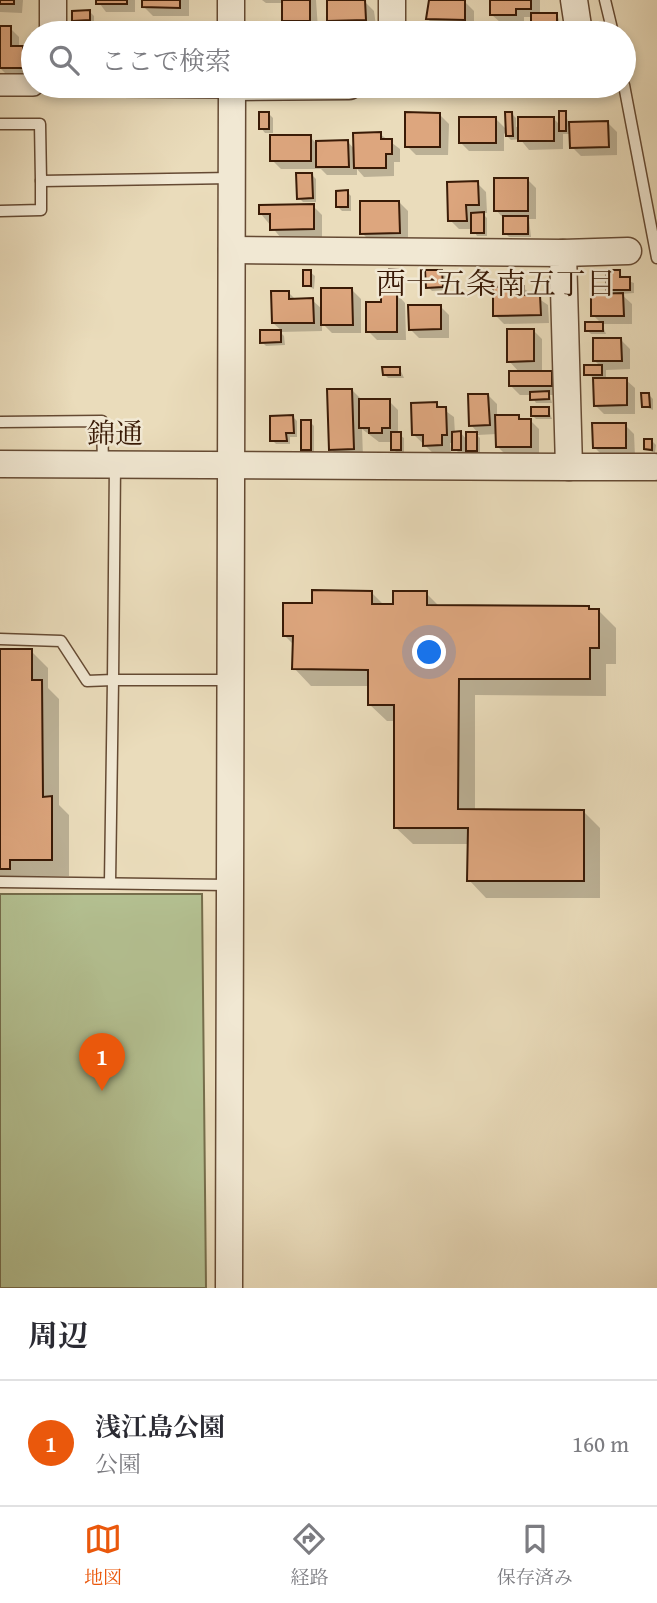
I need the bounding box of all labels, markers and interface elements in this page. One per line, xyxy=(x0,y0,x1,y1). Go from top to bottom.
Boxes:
search box xyxy=(21,21,636,98)
icon: search xyxy=(45,41,83,79)
text: ここで検索 xyxy=(101,41,231,80)
district label: 西十五条南五丁目 xyxy=(376,261,616,305)
street label: 錦通 xyxy=(87,412,143,453)
your location xyxy=(412,635,446,669)
pin: 1 xyxy=(79,1033,125,1091)
text: 周辺 xyxy=(28,1313,88,1357)
text: 浅江島公園 xyxy=(95,1407,225,1446)
text: 1 xyxy=(45,1427,57,1460)
text: 160 m xyxy=(572,1427,629,1460)
text: 公園 xyxy=(95,1447,141,1480)
tab: 地図 xyxy=(84,1520,122,1591)
tab: 経路 xyxy=(290,1520,329,1591)
tab: 保存済み xyxy=(497,1520,573,1591)

